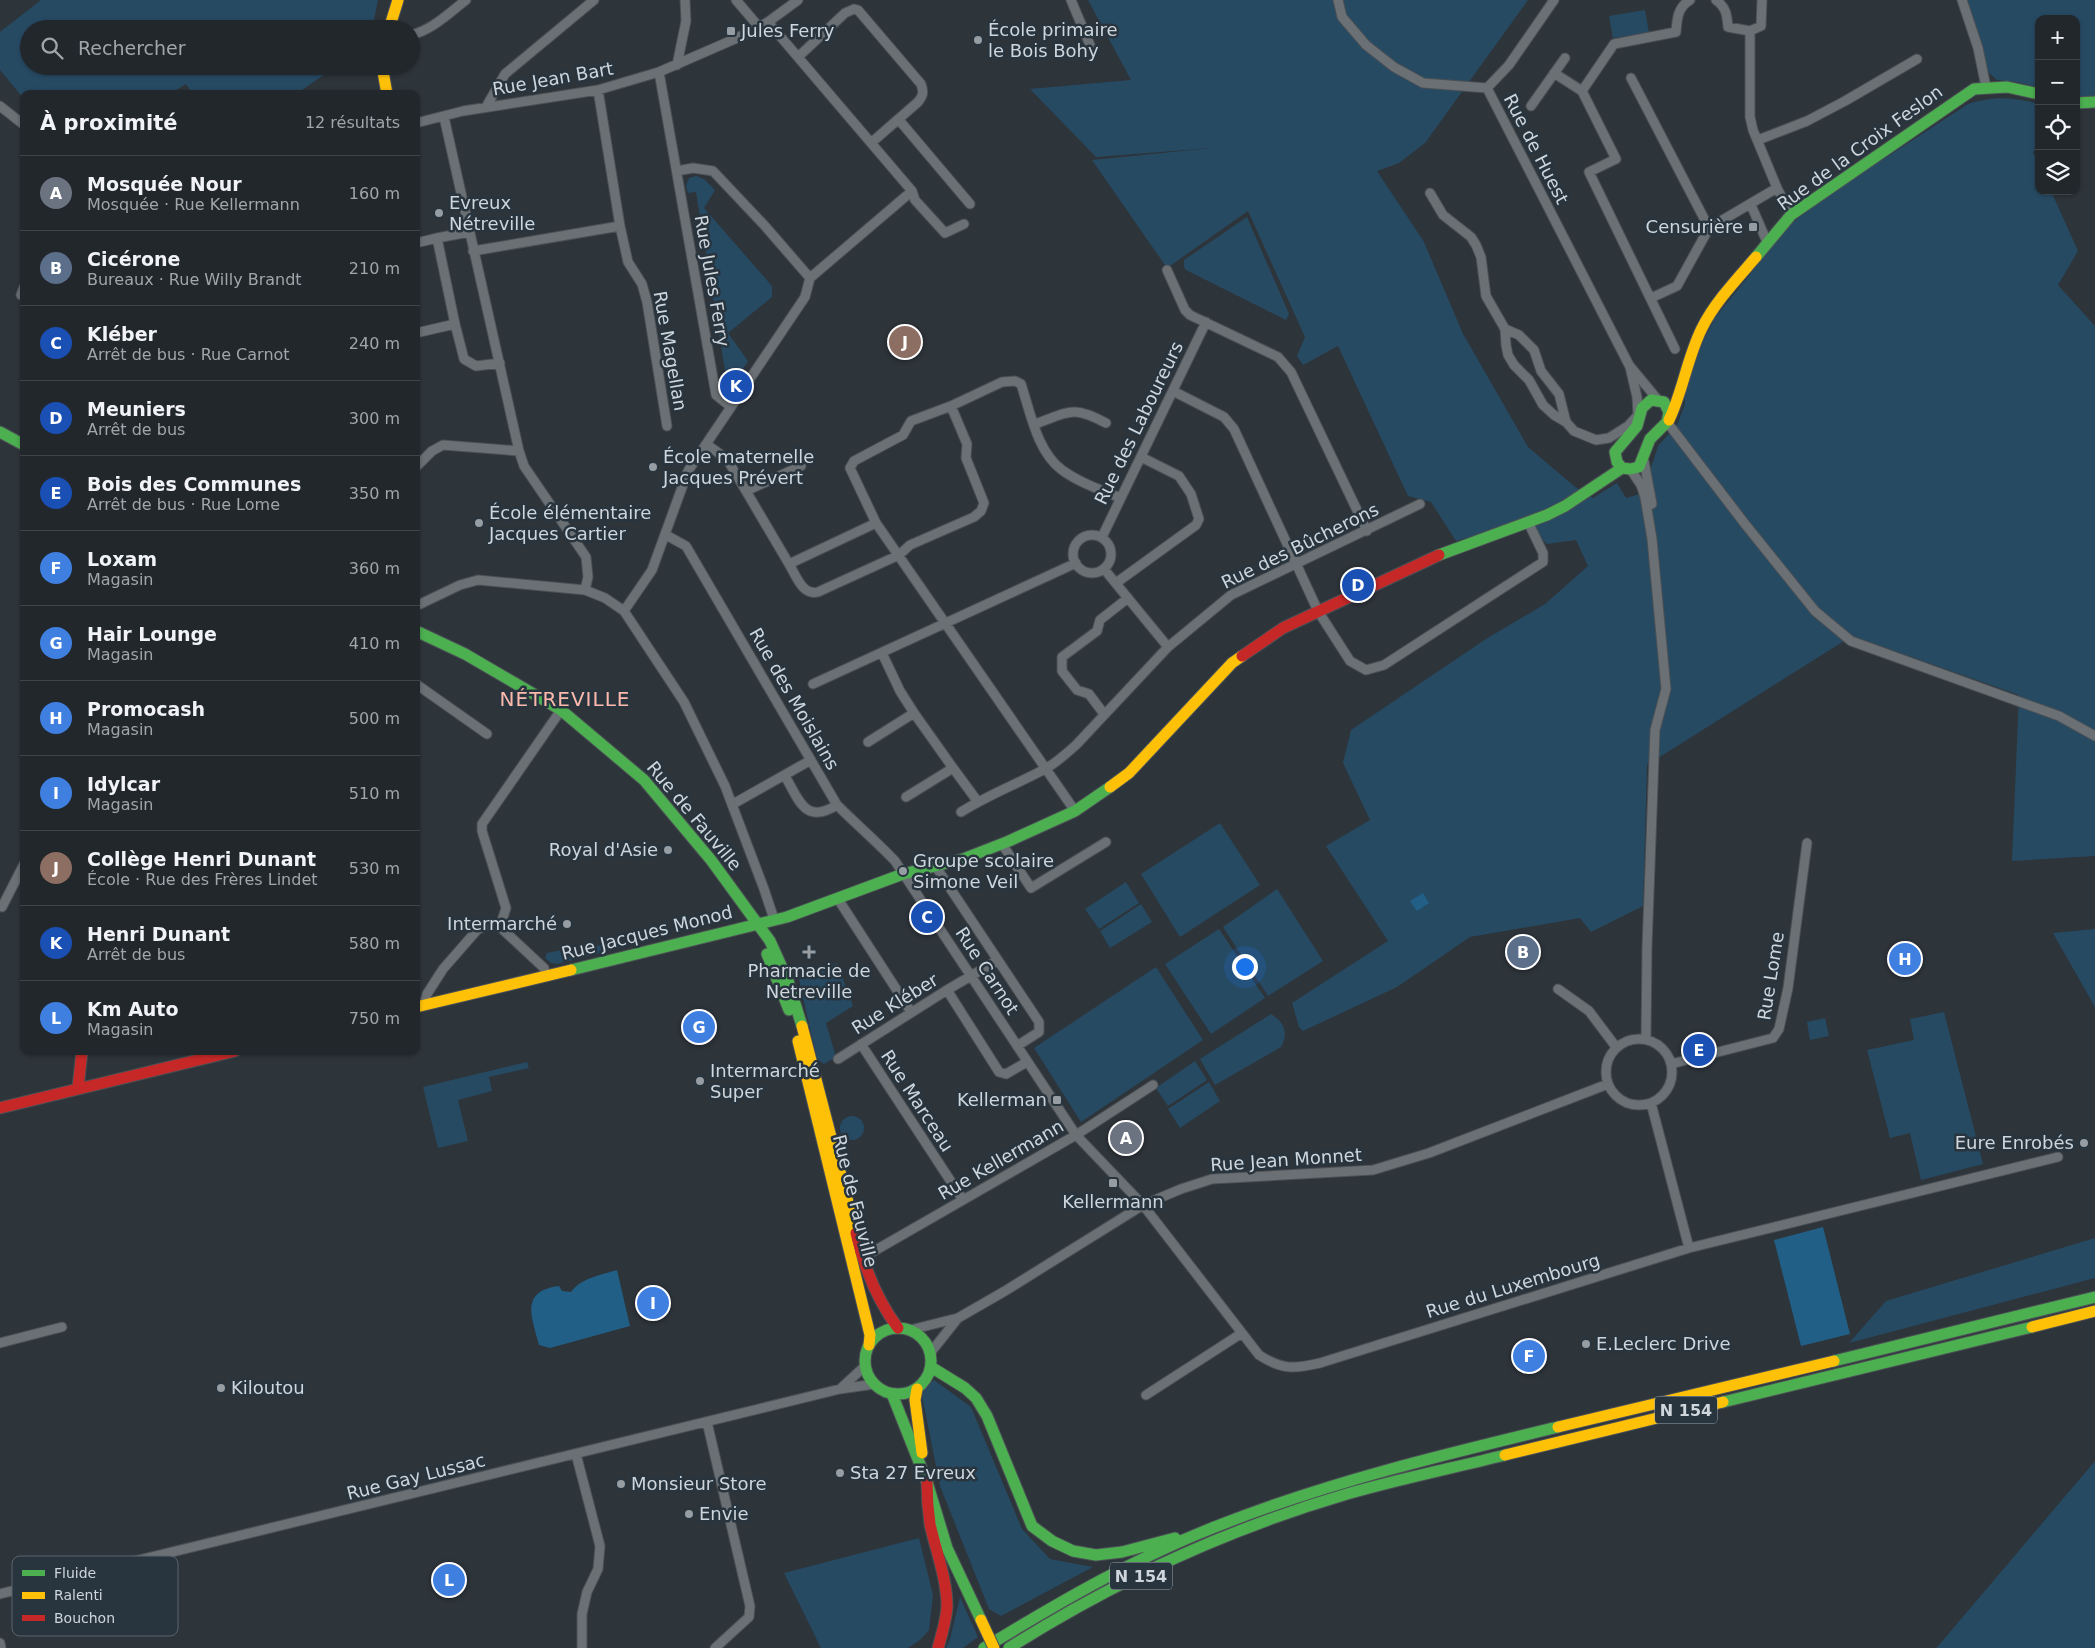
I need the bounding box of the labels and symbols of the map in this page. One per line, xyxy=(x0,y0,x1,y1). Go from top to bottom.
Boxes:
place label: École primaire le Bois Bohy xyxy=(988,19,1118,61)
place label: Jules Ferry xyxy=(740,20,835,41)
marker: Jules Ferry xyxy=(725,25,737,37)
marker: École primaire le Bois Bohy xyxy=(972,34,984,46)
street label: Rue Jean Bart xyxy=(491,58,615,99)
street label: Rue de la Croix Feslon xyxy=(1773,81,1946,215)
street label: Rue de Huest xyxy=(1500,90,1573,207)
place label: Evreux Nétreville xyxy=(449,192,535,234)
marker: Evreux Nétreville xyxy=(433,207,445,219)
street label: Rue Jules Ferry xyxy=(691,213,734,349)
place label: Censurière xyxy=(1646,216,1743,237)
marker: Censurière xyxy=(1747,221,1759,233)
street label: Rue Magellan xyxy=(650,289,691,413)
pin: J xyxy=(889,323,921,361)
street label: Rue des Laboureurs xyxy=(1090,338,1187,508)
pin: K xyxy=(720,367,752,405)
place label: École maternelle Jacques Prévert xyxy=(662,446,814,488)
marker: École maternelle Jacques Prévert xyxy=(647,461,659,473)
street label: Rue des Bûcherons xyxy=(1218,498,1382,593)
place label: École élémentaire Jacques Cartier xyxy=(488,502,651,544)
marker: École élémentaire Jacques Cartier xyxy=(473,517,485,529)
pin: D xyxy=(1342,566,1374,604)
street label: Rue des Moislains xyxy=(745,624,844,773)
district label: NÉTREVILLE xyxy=(500,687,630,711)
street label: Rue de Fauville xyxy=(643,757,746,875)
place label: Royal d'Asie xyxy=(549,839,658,860)
marker: Royal d'Asie xyxy=(662,844,674,856)
place label: Groupe scolaire Simone Veil xyxy=(913,850,1054,892)
marker: Groupe scolaire Simone Veil xyxy=(897,865,909,877)
pin: C xyxy=(911,898,943,936)
street label: Rue Jacques Monod xyxy=(559,901,735,964)
place label: Intermarché xyxy=(447,913,557,934)
marker: Intermarché xyxy=(561,918,573,930)
street label: Rue Carnot xyxy=(951,923,1023,1018)
street label: Rue Lome xyxy=(1753,930,1788,1022)
pin: B xyxy=(1507,933,1539,971)
pin: H xyxy=(1889,940,1921,978)
marker: Pharmacie de Netreville xyxy=(803,946,815,958)
your location xyxy=(1232,954,1258,980)
place label: Pharmacie de Netreville xyxy=(747,960,871,1002)
street label: Rue Kléber xyxy=(848,968,942,1038)
pin: G xyxy=(683,1008,715,1046)
pin: E xyxy=(1683,1031,1715,1069)
street label: Rue Marceau xyxy=(877,1046,958,1155)
place label: Intermarché Super xyxy=(710,1060,820,1102)
marker: Intermarché Super xyxy=(694,1075,706,1087)
place label: Kellerman xyxy=(957,1089,1047,1110)
marker: Kellerman xyxy=(1051,1094,1063,1106)
street label: Rue Kellermann xyxy=(934,1115,1067,1204)
pin: A xyxy=(1110,1119,1142,1157)
street label: Rue de Fauville xyxy=(829,1132,882,1269)
place label: Eure Enrobés xyxy=(1955,1132,2074,1153)
marker: Eure Enrobés xyxy=(2078,1137,2090,1149)
street label: Rue Jean Monnet xyxy=(1209,1144,1362,1175)
marker: Kellermann xyxy=(1107,1177,1119,1189)
place label: Kellermann xyxy=(1062,1191,1164,1212)
street label: Rue du Luxembourg xyxy=(1423,1249,1602,1322)
pin: I xyxy=(637,1284,669,1322)
place label: E.Leclerc Drive xyxy=(1596,1333,1730,1354)
pin: F xyxy=(1513,1337,1545,1375)
marker: E.Leclerc Drive xyxy=(1580,1338,1592,1350)
place label: Kiloutou xyxy=(231,1377,305,1398)
marker: Kiloutou xyxy=(215,1382,227,1394)
road number: N 154 xyxy=(1655,1396,1717,1424)
street label: Rue Gay Lussac xyxy=(344,1449,487,1504)
place label: Sta 27 Evreux xyxy=(850,1462,976,1483)
marker: Sta 27 Evreux xyxy=(834,1467,846,1479)
place label: Monsieur Store xyxy=(631,1473,767,1494)
marker: Monsieur Store xyxy=(615,1478,627,1490)
place label: Envie xyxy=(699,1503,749,1524)
marker: Envie xyxy=(683,1508,695,1520)
legend xyxy=(12,1556,178,1636)
pin: L xyxy=(433,1561,465,1599)
road number: N 154 xyxy=(1110,1562,1172,1590)
text: Fluide xyxy=(54,1565,96,1581)
text: Ralenti xyxy=(54,1587,103,1603)
text: Bouchon xyxy=(54,1610,115,1626)

